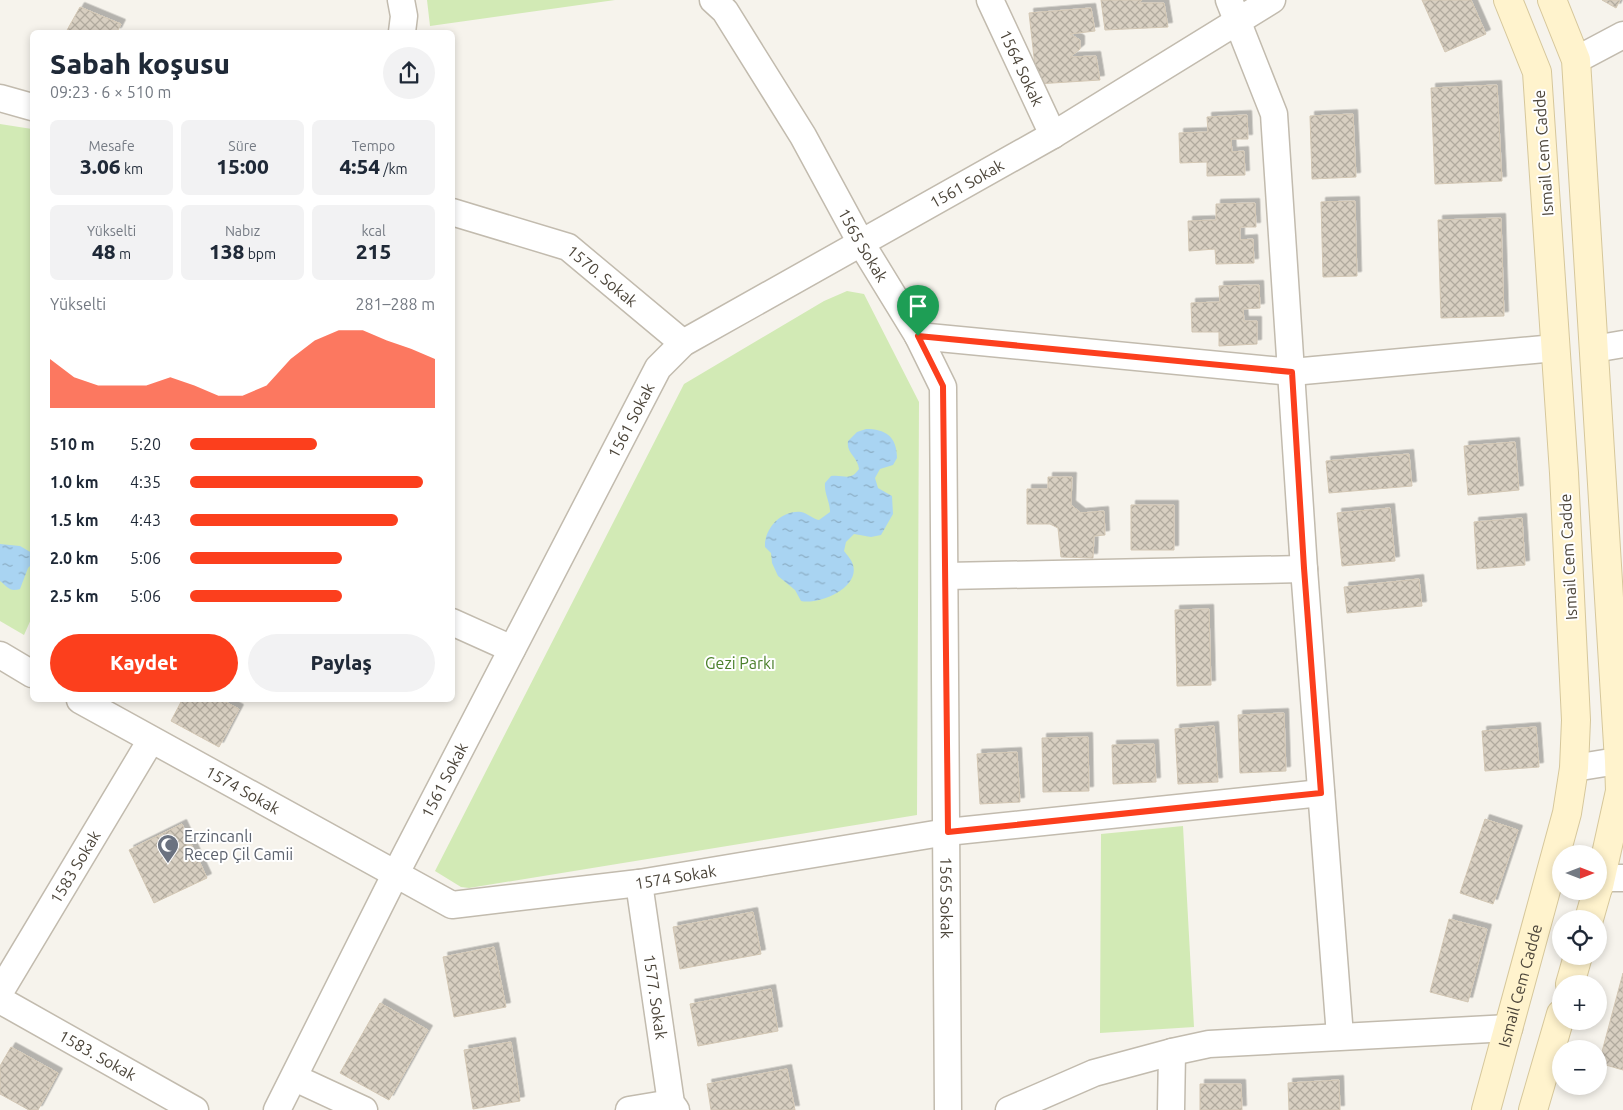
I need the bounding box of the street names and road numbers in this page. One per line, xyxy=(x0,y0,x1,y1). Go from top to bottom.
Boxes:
street label: 1564 Sokak xyxy=(996,27,1047,109)
street label: Ismail Cem Cadde xyxy=(1530,89,1556,217)
street label: 1561 Sokak xyxy=(927,156,1007,211)
street label: 1565 Sokak xyxy=(835,205,891,285)
street label: 1570. Sokak xyxy=(564,241,641,310)
street label: 1561 Sokak xyxy=(604,380,658,461)
street label: Ismail Cem Cadde xyxy=(1556,493,1580,621)
street label: 1561 Sokak xyxy=(417,739,471,821)
street label: 1574 Sokak xyxy=(203,762,283,817)
street label: 1583 Sokak xyxy=(46,827,104,907)
street label: 1565 Sokak xyxy=(937,857,956,939)
street label: 1574 Sokak xyxy=(634,861,717,893)
street label: Ismail Cem Cadde xyxy=(1495,922,1545,1049)
street label: 1577. Sokak xyxy=(640,953,671,1041)
street label: 1583. Sokak xyxy=(56,1026,139,1084)

